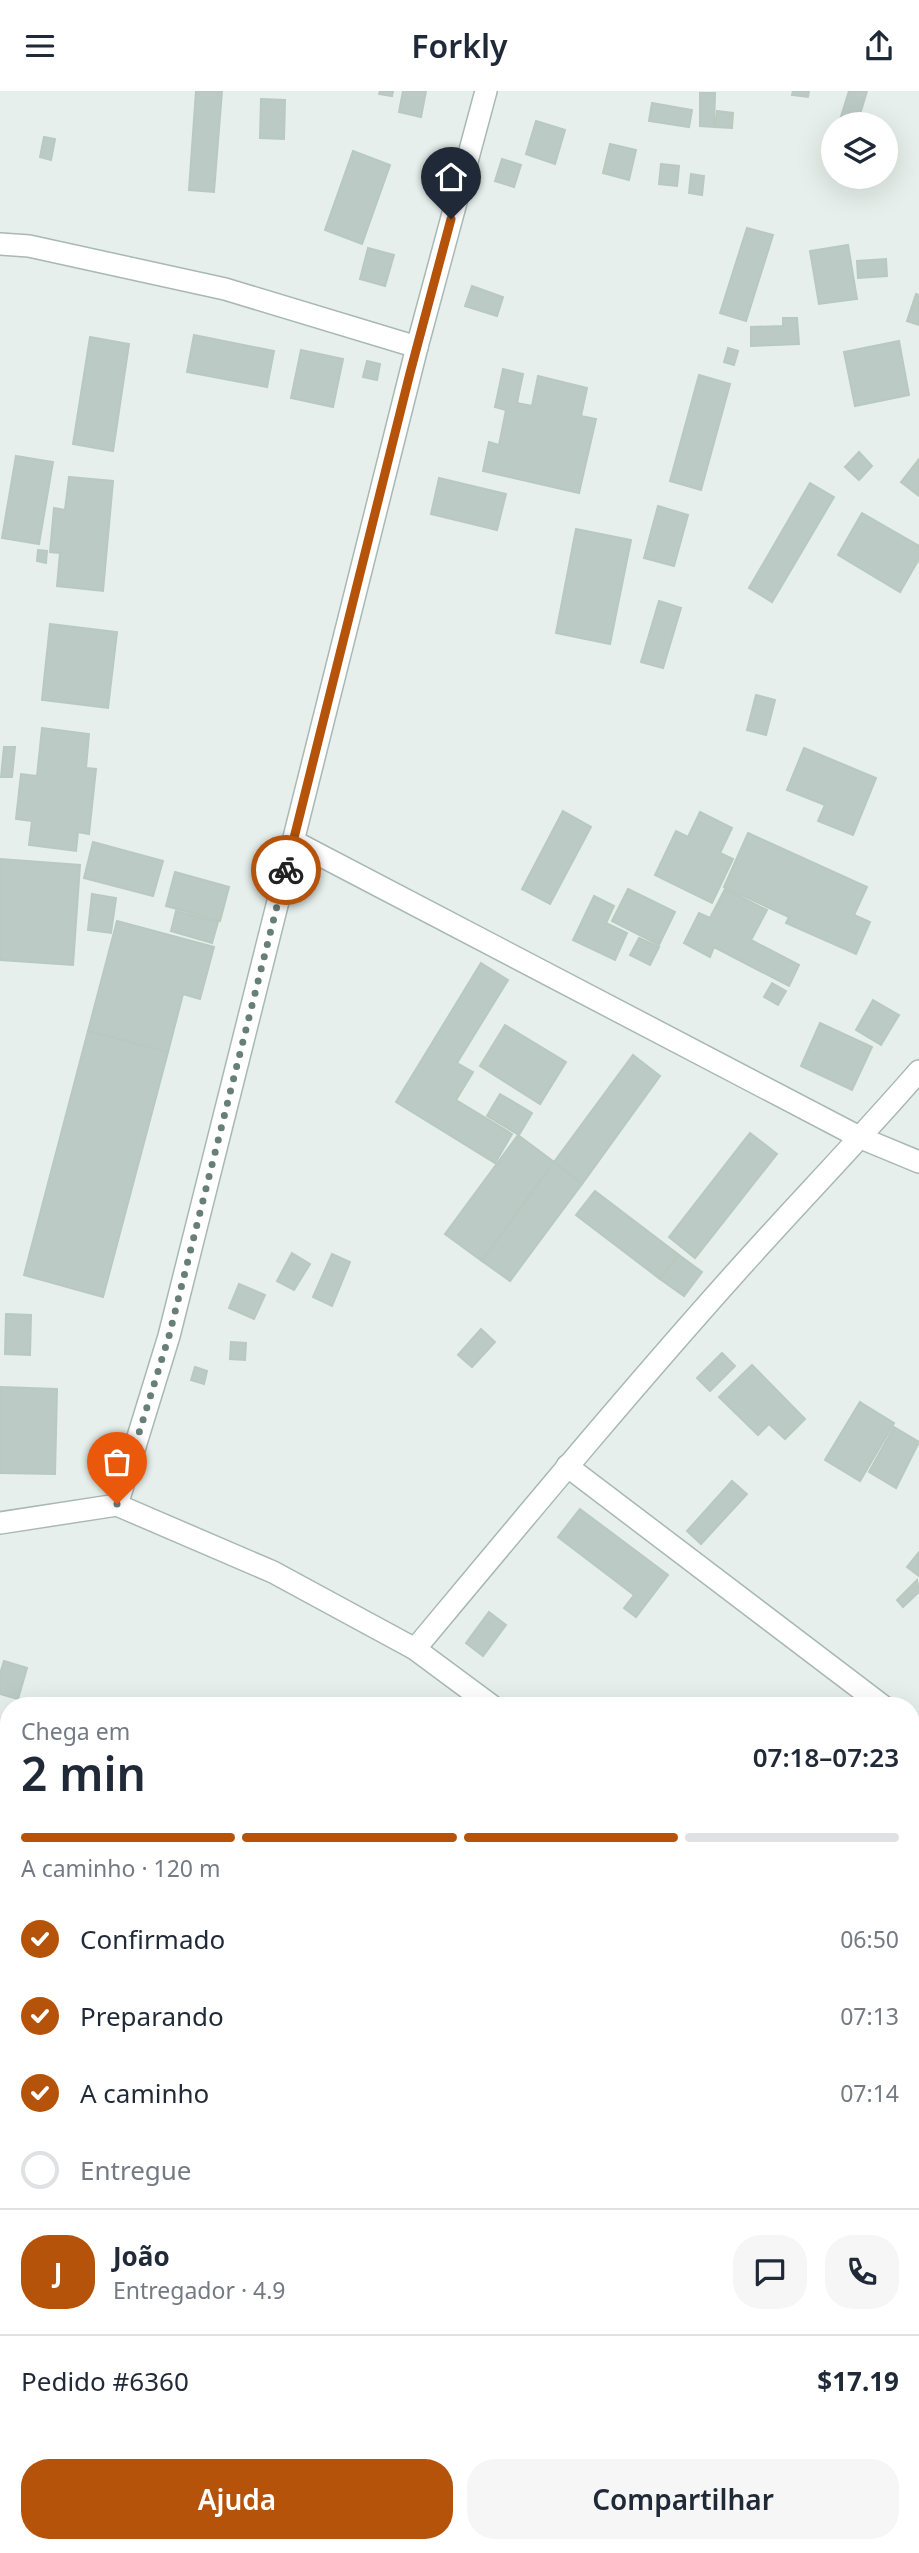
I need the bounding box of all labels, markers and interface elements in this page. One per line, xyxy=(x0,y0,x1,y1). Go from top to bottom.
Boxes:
text: Forkly xyxy=(411,24,508,67)
icon: menu xyxy=(21,27,59,65)
icon: share xyxy=(860,27,898,65)
map controls xyxy=(821,112,898,189)
button: layers xyxy=(821,112,898,189)
pin xyxy=(421,147,481,219)
icon: home xyxy=(432,158,470,196)
courier xyxy=(251,835,321,905)
icon: bike xyxy=(267,851,305,889)
pin xyxy=(87,1432,147,1504)
icon: bag xyxy=(98,1443,136,1481)
text: Chega em xyxy=(21,1715,130,1747)
text: 07:18–07:23 xyxy=(753,1739,899,1775)
text: 2 min xyxy=(21,1742,146,1804)
text: A caminho · 120 m xyxy=(21,1852,220,1884)
icon: check xyxy=(21,1920,59,1958)
text: Confirmado xyxy=(80,1921,225,1957)
text: 06:50 xyxy=(840,1923,899,1955)
icon: check xyxy=(21,1997,59,2035)
text: Preparando xyxy=(80,1998,224,2034)
text: 07:13 xyxy=(840,2000,899,2032)
icon: check xyxy=(21,2074,59,2112)
text: A caminho xyxy=(80,2075,209,2111)
text: 07:14 xyxy=(840,2077,899,2109)
text: Entregue xyxy=(80,2152,192,2188)
button: chat xyxy=(733,2235,807,2309)
button: phone xyxy=(825,2235,899,2309)
text: João xyxy=(113,2238,170,2274)
text: J xyxy=(54,2254,62,2290)
text: Entregador · 4.9 xyxy=(113,2274,286,2306)
text: Pedido #6360 xyxy=(21,2363,189,2399)
text: $17.19 xyxy=(817,2363,899,2399)
button: Ajuda xyxy=(21,2459,453,2539)
button: Compartilhar xyxy=(467,2459,899,2539)

